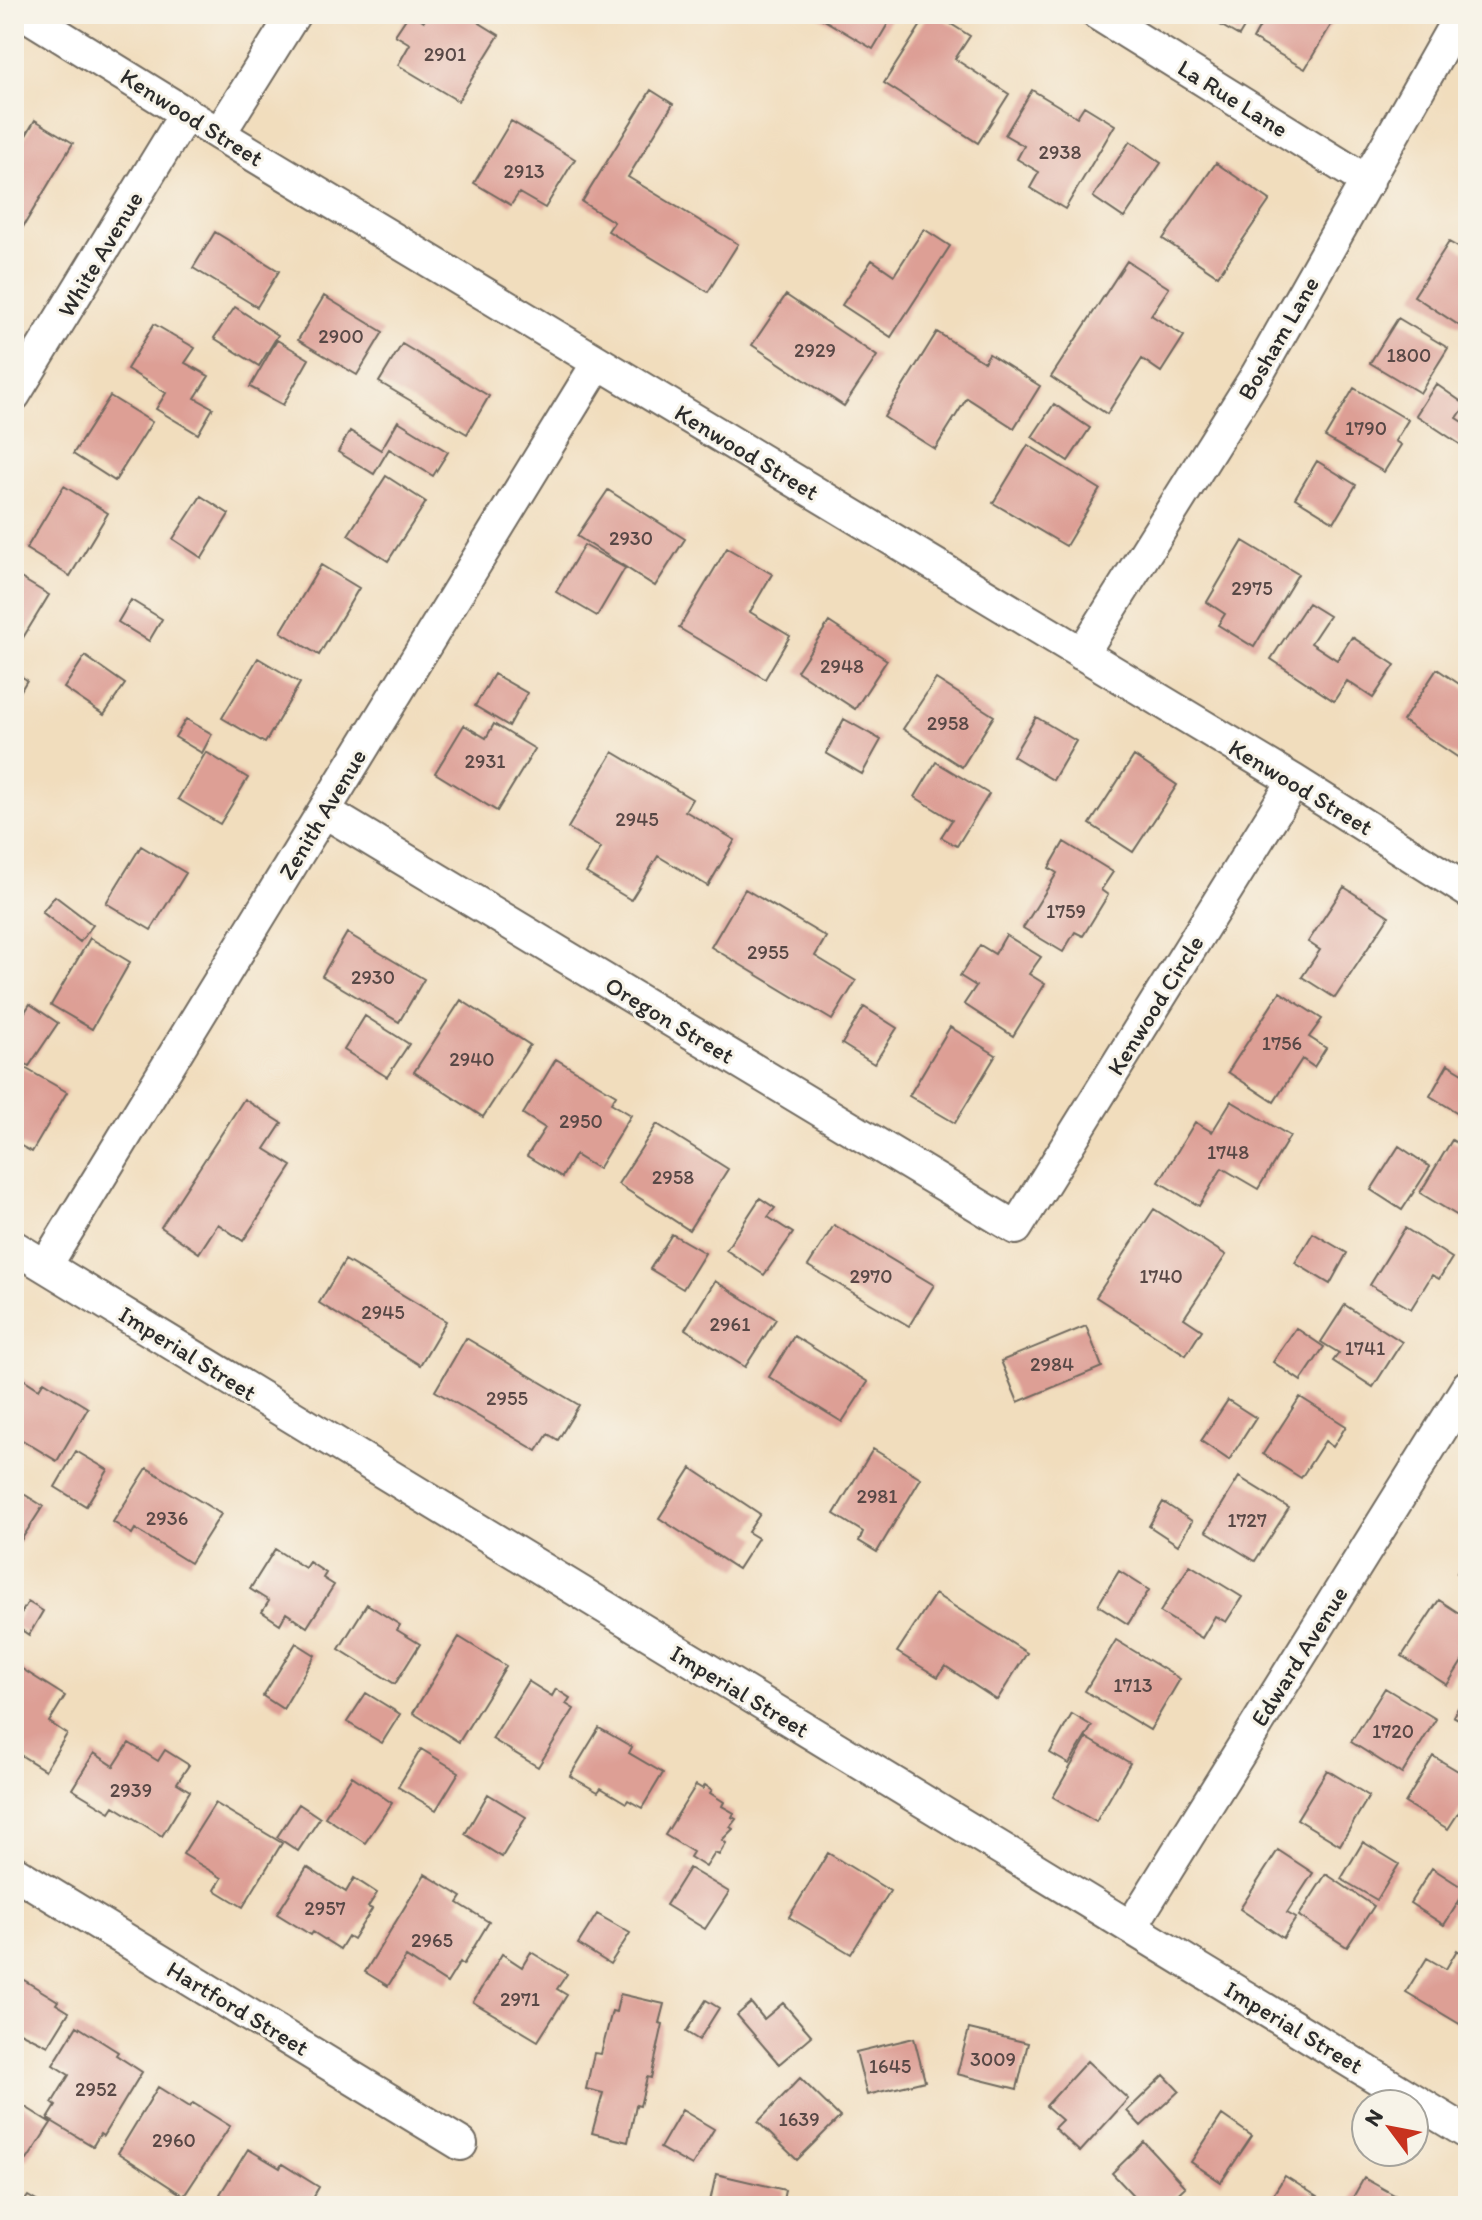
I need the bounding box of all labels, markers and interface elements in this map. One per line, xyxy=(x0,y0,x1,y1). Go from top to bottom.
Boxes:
house number: 2901 xyxy=(424,42,466,66)
street label: La Rue Lane xyxy=(1172,53,1294,143)
street label: Kenwood Street xyxy=(115,62,269,172)
house number: 2938 xyxy=(1039,140,1081,164)
house number: 2913 xyxy=(503,159,545,183)
street label: White Avenue xyxy=(51,186,149,322)
street label: Bosham Lane xyxy=(1231,271,1325,405)
house number: 2900 xyxy=(318,324,364,348)
house number: 2929 xyxy=(794,338,836,362)
house number: 1800 xyxy=(1387,343,1431,367)
street label: Kenwood Street xyxy=(670,398,824,506)
house number: 1790 xyxy=(1345,416,1387,440)
house number: 2930 xyxy=(609,526,653,550)
house number: 2975 xyxy=(1231,576,1273,600)
house number: 2948 xyxy=(820,654,864,678)
house number: 2958 xyxy=(927,711,969,735)
street label: Kenwood Street xyxy=(1224,733,1378,841)
street label: Zenith Avenue xyxy=(272,743,372,885)
house number: 2931 xyxy=(464,749,506,773)
house number: 2945 xyxy=(615,807,659,831)
house number: 1759 xyxy=(1046,899,1086,923)
street label: Kenwood Circle xyxy=(1100,930,1210,1080)
house number: 2955 xyxy=(747,940,789,964)
house number: 2930 xyxy=(351,965,395,989)
street label: Oregon Street xyxy=(600,970,740,1070)
house number: 1756 xyxy=(1262,1031,1302,1055)
house number: 2940 xyxy=(449,1047,495,1071)
house number: 2950 xyxy=(559,1109,603,1133)
house number: 1748 xyxy=(1207,1140,1249,1164)
house number: 2958 xyxy=(652,1165,694,1189)
house number: 2970 xyxy=(849,1264,893,1288)
house number: 1740 xyxy=(1139,1264,1183,1288)
street label: Imperial Street xyxy=(114,1299,262,1407)
house number: 2945 xyxy=(361,1300,405,1324)
house number: 2961 xyxy=(710,1312,750,1336)
house number: 1741 xyxy=(1345,1336,1385,1360)
house number: 2984 xyxy=(1030,1352,1074,1376)
house number: 2955 xyxy=(486,1386,528,1410)
house number: 2981 xyxy=(856,1484,898,1508)
house number: 2936 xyxy=(146,1506,188,1530)
house number: 1727 xyxy=(1227,1508,1267,1532)
street label: Edward Avenue xyxy=(1244,1581,1354,1731)
street label: Imperial Street xyxy=(665,1638,815,1744)
house number: 1713 xyxy=(1113,1673,1153,1697)
house number: 1720 xyxy=(1372,1719,1414,1743)
house number: 2939 xyxy=(110,1778,152,1802)
house number: 2957 xyxy=(304,1896,346,1920)
house number: 2965 xyxy=(411,1928,453,1952)
street label: Hartford Street xyxy=(162,1954,314,2062)
street label: Imperial Street xyxy=(1219,1974,1369,2080)
house number: 2971 xyxy=(500,1987,540,2011)
house number: 3009 xyxy=(970,2047,1016,2071)
house number: 1645 xyxy=(869,2054,911,2078)
house number: 2952 xyxy=(75,2077,117,2101)
north arrow xyxy=(1350,2088,1430,2168)
text: N xyxy=(1358,2104,1389,2131)
house number: 1639 xyxy=(778,2107,820,2131)
house number: 2960 xyxy=(152,2128,196,2152)

